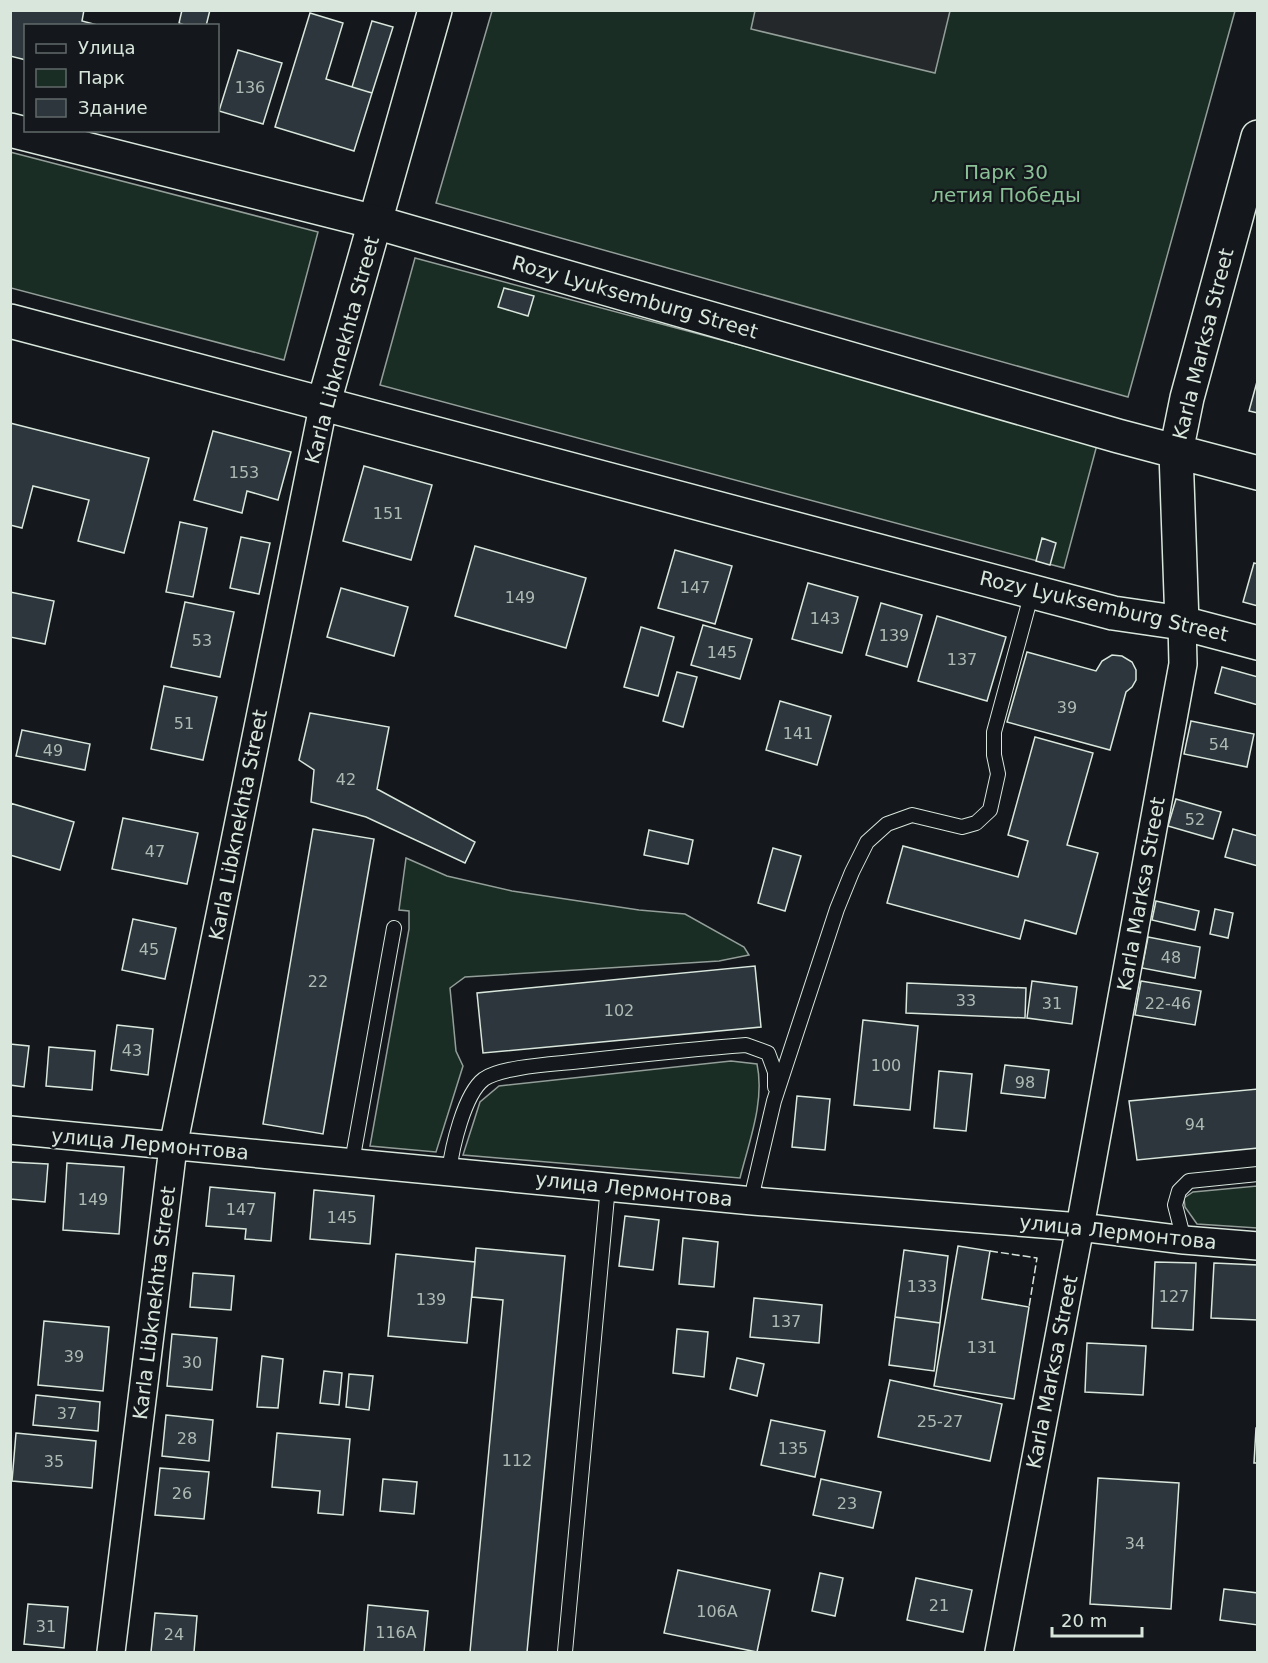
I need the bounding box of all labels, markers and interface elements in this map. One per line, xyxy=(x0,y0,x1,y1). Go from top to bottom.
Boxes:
legend xyxy=(24,24,219,132)
text: Улица xyxy=(78,37,135,58)
text: Парк xyxy=(78,67,125,88)
house number: 136 xyxy=(235,78,265,97)
text: Здание xyxy=(78,97,148,118)
park label: Парк 30 летия Победы xyxy=(931,160,1081,207)
street label: Karla Libknekhta Street xyxy=(300,233,384,467)
street label: Karla Marksa Street xyxy=(1168,246,1238,442)
street label: Rozy Lyuksemburg Street xyxy=(509,250,761,344)
house number: 153 xyxy=(229,463,259,482)
house number: 151 xyxy=(373,504,403,523)
street label: Rozy Lyuksemburg Street xyxy=(977,566,1231,646)
house number: 147 xyxy=(680,578,710,597)
house number: 149 xyxy=(505,588,535,607)
house number: 143 xyxy=(810,609,840,628)
house number: 139 xyxy=(879,626,909,645)
house number: 53 xyxy=(192,631,212,650)
house number: 145 xyxy=(707,643,737,662)
house number: 137 xyxy=(947,650,977,669)
house number: 39 xyxy=(1057,698,1077,717)
street label: Karla Libknekhta Street xyxy=(204,707,272,943)
house number: 51 xyxy=(174,714,194,733)
house number: 141 xyxy=(783,724,813,743)
house number: 54 xyxy=(1209,735,1229,754)
house number: 49 xyxy=(43,741,63,760)
house number: 42 xyxy=(336,770,356,789)
street label: Karla Marksa Street xyxy=(1112,795,1170,993)
house number: 52 xyxy=(1185,810,1205,829)
house number: 47 xyxy=(145,842,165,861)
house number: 45 xyxy=(139,940,159,959)
house number: 48 xyxy=(1161,948,1181,967)
house number: 22 xyxy=(308,972,328,991)
house number: 33 xyxy=(956,991,976,1010)
house number: 31 xyxy=(1042,994,1062,1013)
house number: 22-46 xyxy=(1145,994,1191,1013)
house number: 102 xyxy=(604,1001,634,1020)
house number: 43 xyxy=(122,1041,142,1060)
house number: 100 xyxy=(871,1056,901,1075)
house number: 98 xyxy=(1015,1073,1035,1092)
house number: 94 xyxy=(1185,1115,1205,1134)
street label: улица Лермонтова xyxy=(50,1123,250,1165)
street label: улица Лермонтова xyxy=(534,1167,734,1211)
street label: Karla Libknekhta Street xyxy=(128,1185,180,1421)
house number: 149 xyxy=(78,1190,108,1209)
house number: 147 xyxy=(226,1200,256,1219)
house number: 145 xyxy=(327,1208,357,1227)
street label: улица Лермонтова xyxy=(1018,1210,1218,1254)
street label: Karla Marksa Street xyxy=(1021,1273,1083,1471)
house number: 133 xyxy=(907,1277,937,1296)
house number: 127 xyxy=(1159,1287,1189,1306)
house number: 139 xyxy=(416,1290,446,1309)
house number: 137 xyxy=(771,1312,801,1331)
house number: 131 xyxy=(967,1338,997,1357)
house number: 39 xyxy=(64,1347,84,1366)
house number: 30 xyxy=(182,1353,202,1372)
house number: 37 xyxy=(57,1404,77,1423)
house number: 25-27 xyxy=(917,1412,963,1431)
house number: 28 xyxy=(177,1429,197,1448)
house number: 135 xyxy=(778,1439,808,1458)
house number: 112 xyxy=(502,1451,532,1470)
house number: 35 xyxy=(44,1452,64,1471)
house number: 26 xyxy=(172,1484,192,1503)
house number: 23 xyxy=(837,1494,857,1513)
house number: 34 xyxy=(1125,1534,1145,1553)
house number: 21 xyxy=(929,1596,949,1615)
scale bar xyxy=(1052,1600,1142,1638)
house number: 106А xyxy=(696,1602,738,1621)
text: 20 m xyxy=(1061,1610,1107,1631)
house number: 31 xyxy=(36,1617,56,1636)
house number: 116А xyxy=(375,1623,417,1642)
house number: 24 xyxy=(164,1625,184,1644)

